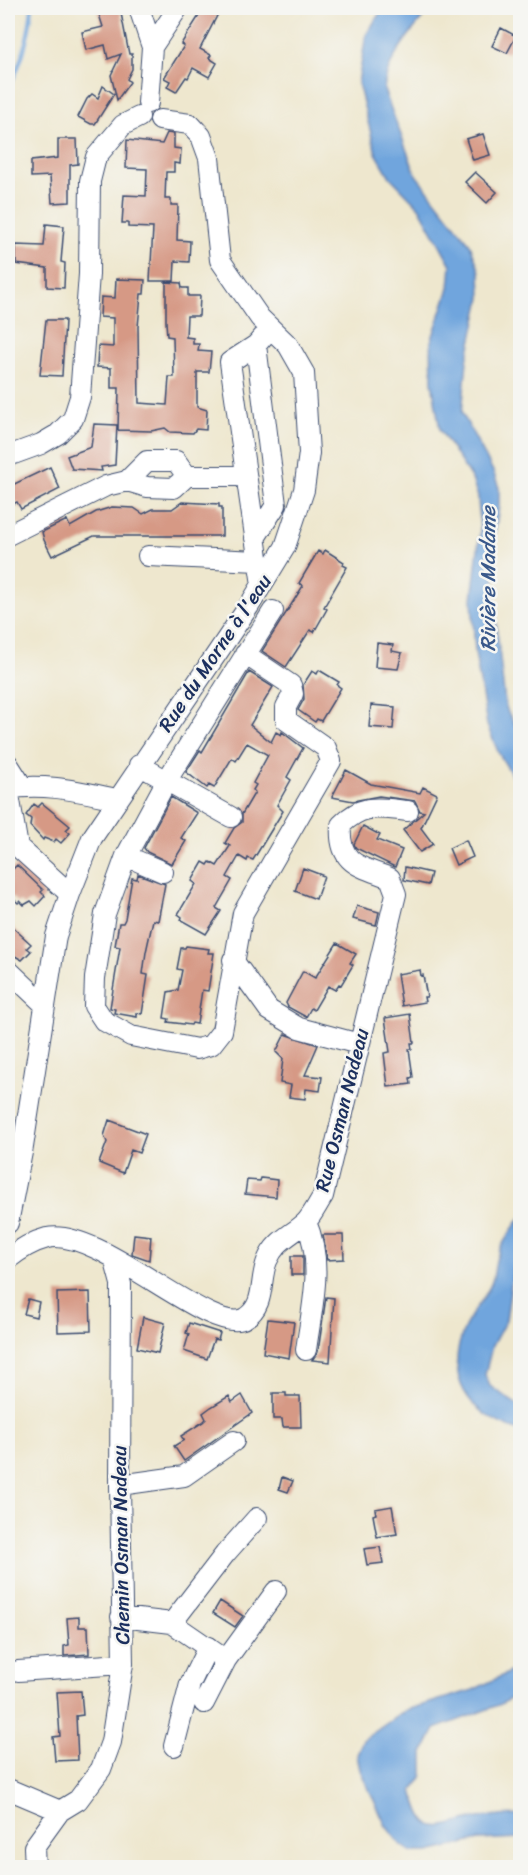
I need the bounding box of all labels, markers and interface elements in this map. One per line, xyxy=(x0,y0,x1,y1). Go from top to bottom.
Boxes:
water label: Rivière Madame xyxy=(469,505,507,651)
street label: Rue du Morne à l'eau xyxy=(149,566,281,739)
street label: Rue Osman Nadeau xyxy=(305,1024,379,1195)
street label: Chemin Osman Nadeau xyxy=(102,1445,140,1645)

